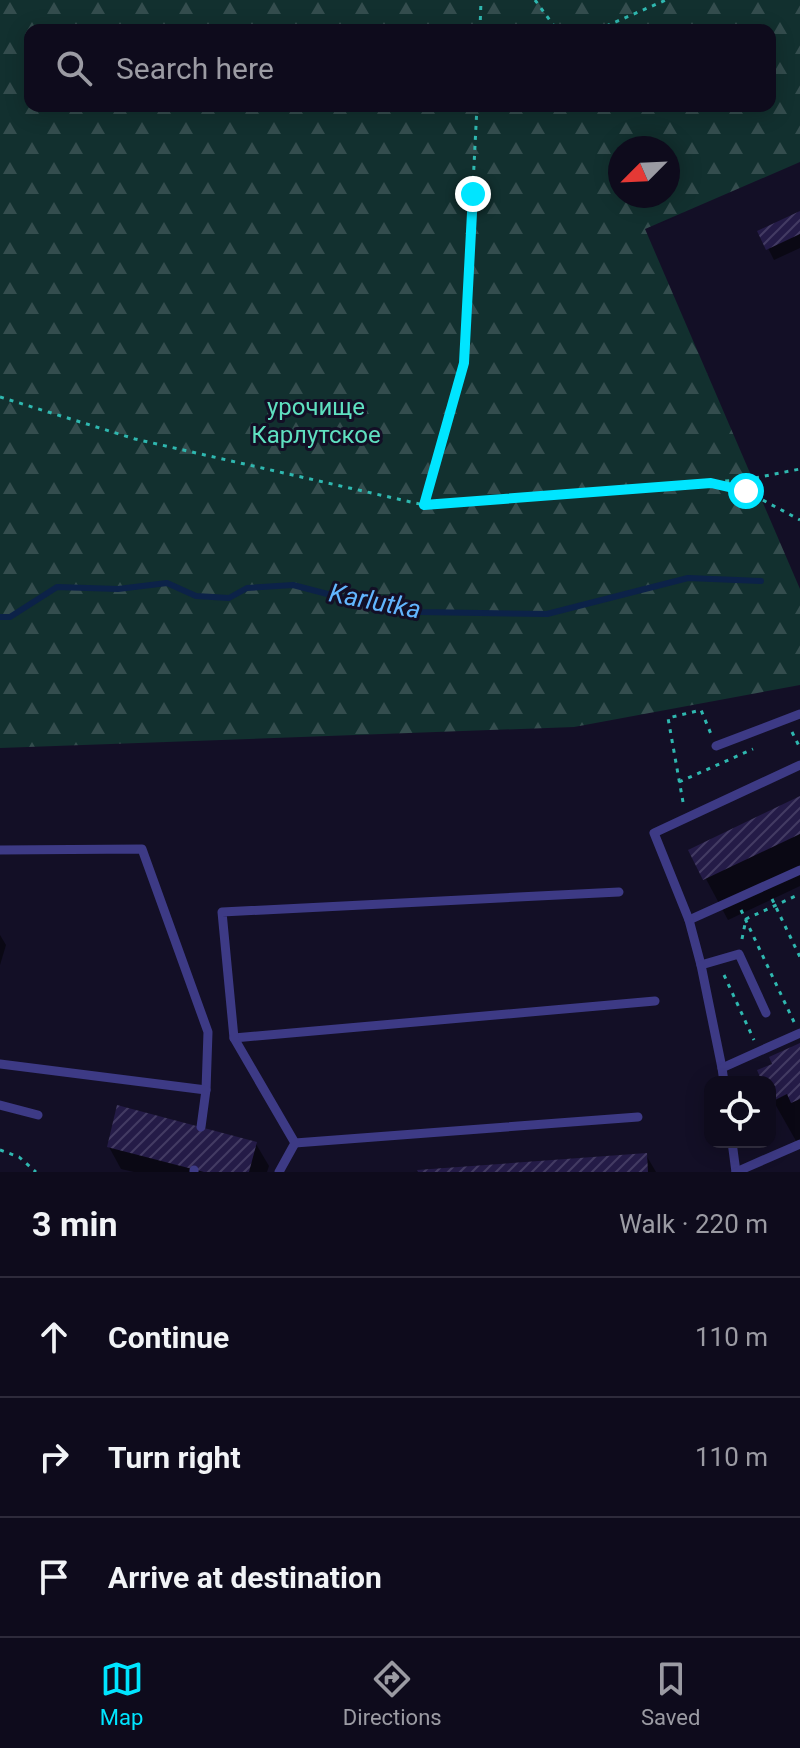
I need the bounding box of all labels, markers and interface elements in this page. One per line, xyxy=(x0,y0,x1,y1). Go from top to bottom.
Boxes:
search box xyxy=(24,24,776,112)
icon: search xyxy=(52,46,96,90)
text: Search here xyxy=(116,51,274,86)
north arrow xyxy=(608,136,680,208)
route end xyxy=(455,176,491,212)
park label: урочище Карлутское xyxy=(251,393,381,449)
route start xyxy=(728,473,764,509)
water label: Karlutka xyxy=(327,577,423,625)
map controls xyxy=(704,1076,776,1148)
button: locate xyxy=(704,1076,776,1148)
text: 3 min xyxy=(32,1204,117,1244)
text: Walk · 220 m xyxy=(619,1209,768,1239)
icon: ahead xyxy=(32,1315,76,1359)
text: Continue xyxy=(108,1320,229,1355)
text: 110 m xyxy=(695,1322,768,1352)
icon: right xyxy=(32,1435,76,1479)
text: Turn right xyxy=(108,1440,241,1475)
text: 110 m xyxy=(695,1442,768,1472)
icon: arrive xyxy=(32,1555,76,1599)
text: Arrive at destination xyxy=(108,1560,382,1595)
tab: Map xyxy=(100,1657,144,1730)
tab: Directions xyxy=(343,1657,442,1730)
tab: Saved xyxy=(641,1657,700,1730)

